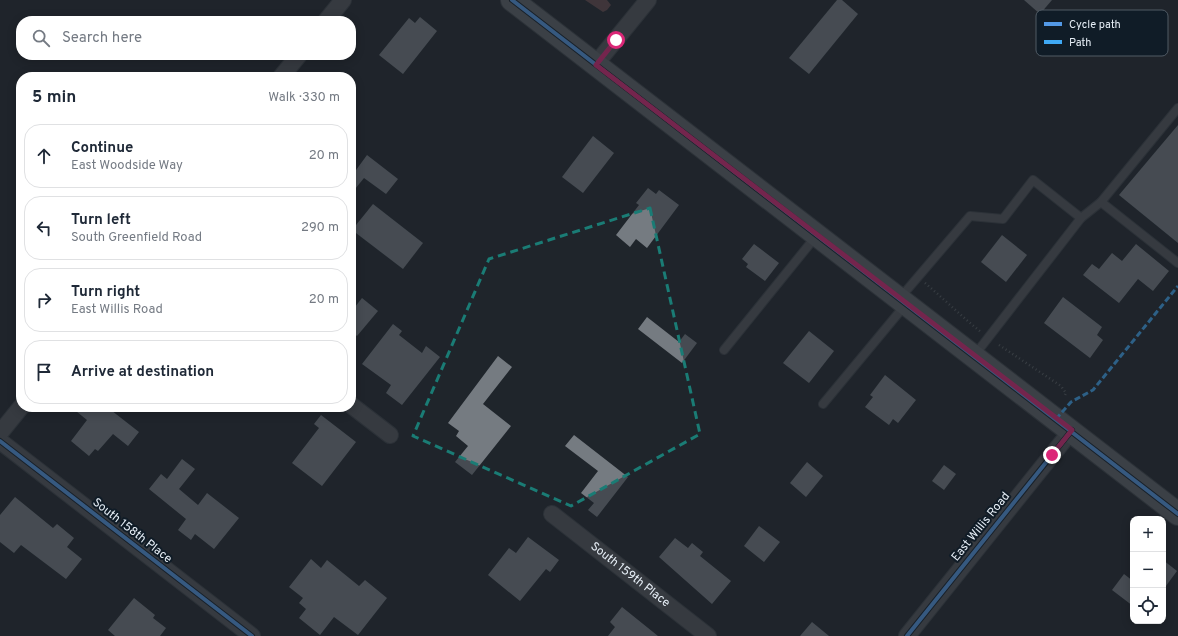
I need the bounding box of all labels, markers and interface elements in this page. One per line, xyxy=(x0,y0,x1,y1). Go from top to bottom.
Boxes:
legend xyxy=(1036,10,1168,56)
search box xyxy=(16,16,356,60)
text: Cycle path xyxy=(1069,18,1121,32)
icon: search xyxy=(30,27,52,49)
text: Search here xyxy=(62,29,142,48)
route start xyxy=(607,31,625,49)
text: Path xyxy=(1069,36,1091,50)
text: 5 min xyxy=(32,87,76,109)
text: Walk · 330 m xyxy=(268,90,340,106)
text: Continue xyxy=(71,139,133,158)
icon: ahead xyxy=(33,145,55,167)
text: 20 m xyxy=(309,148,339,164)
text: East Woodside Way xyxy=(71,158,183,174)
text: Turn left xyxy=(71,211,131,230)
icon: left xyxy=(33,217,55,239)
text: 290 m xyxy=(301,220,339,236)
text: South Greenfield Road xyxy=(71,230,202,246)
text: Turn right xyxy=(71,283,140,302)
icon: right xyxy=(33,289,55,311)
text: 20 m xyxy=(309,292,339,308)
text: East Willis Road xyxy=(71,302,163,318)
icon: arrive xyxy=(33,361,55,383)
text: Arrive at destination xyxy=(71,363,214,382)
route end xyxy=(1043,446,1061,464)
street label: East Willis Road xyxy=(948,489,1014,565)
street label: South 158th Place xyxy=(89,495,175,567)
map controls xyxy=(1130,516,1166,624)
button: + xyxy=(1130,516,1166,552)
street label: South 159th Place xyxy=(587,539,673,611)
button: − xyxy=(1130,552,1166,588)
button: locate xyxy=(1130,588,1166,624)

